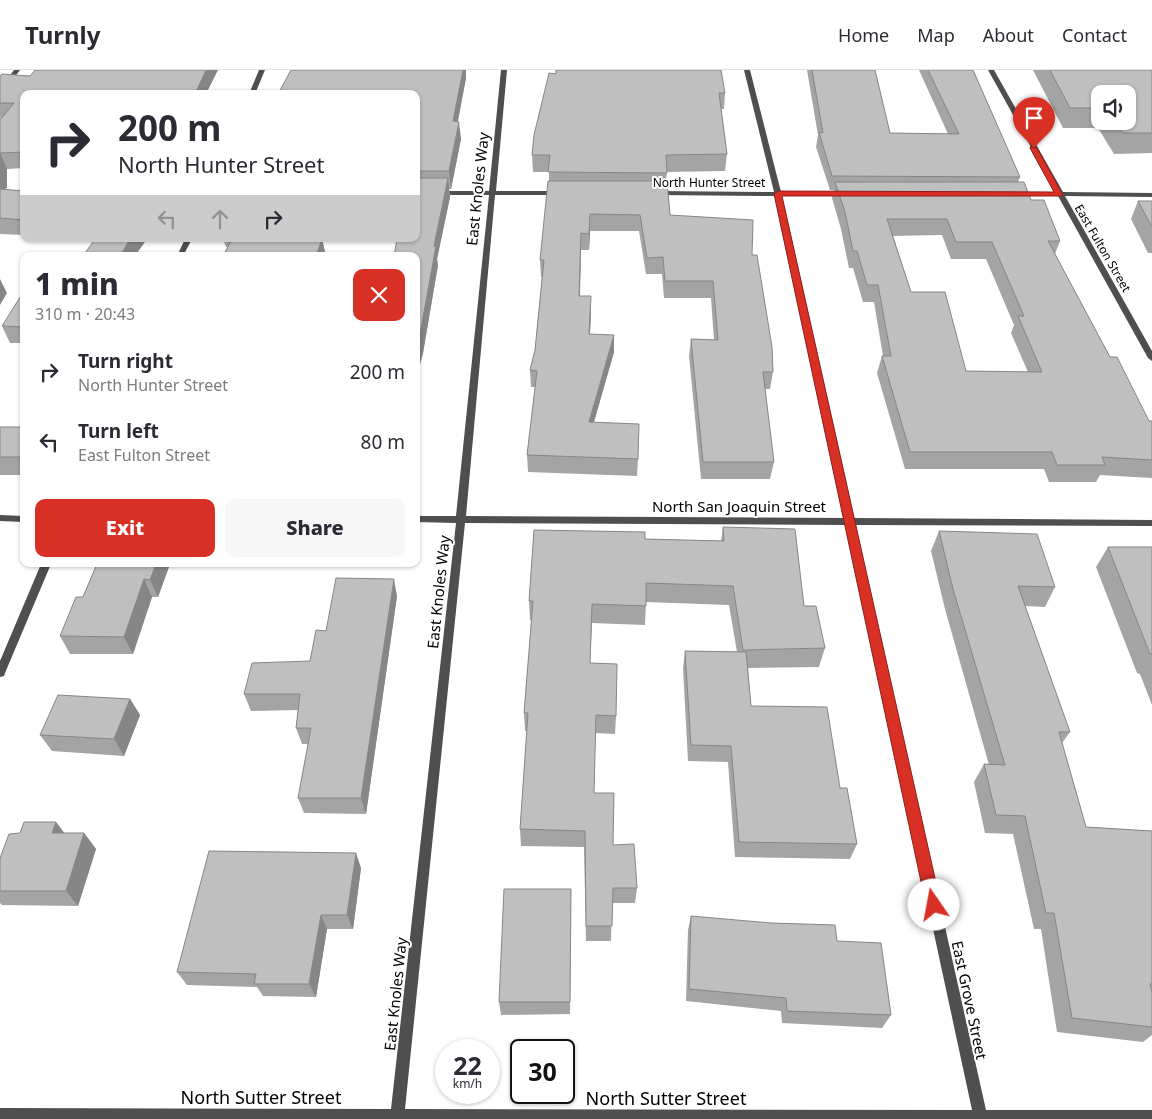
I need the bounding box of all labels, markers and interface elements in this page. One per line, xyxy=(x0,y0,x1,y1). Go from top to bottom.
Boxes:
text: Turnly xyxy=(25,18,100,51)
text: Home xyxy=(838,23,889,47)
text: Map xyxy=(917,23,955,47)
text: About xyxy=(983,23,1034,47)
text: Contact xyxy=(1062,23,1127,47)
map controls xyxy=(1091,85,1136,130)
button: sound xyxy=(1091,85,1136,130)
pin xyxy=(1013,97,1055,148)
text: 200 m xyxy=(118,104,221,151)
icon: arrive xyxy=(1020,104,1048,132)
icon: right xyxy=(35,110,100,175)
street label: East Knoles Way xyxy=(461,131,493,247)
text: North Hunter Street xyxy=(118,149,324,179)
street label: North Hunter Street xyxy=(653,174,766,191)
street label: East Fulton Street xyxy=(1071,201,1135,296)
icon: left xyxy=(153,205,181,233)
icon: ahead xyxy=(206,205,234,233)
icon: right xyxy=(259,205,287,233)
text: 1 min xyxy=(35,263,119,304)
button: close xyxy=(353,269,405,321)
text: 310 m · 20:43 xyxy=(35,303,135,325)
text: Turn right xyxy=(78,348,173,374)
icon: right xyxy=(35,358,63,386)
text: 200 m xyxy=(350,359,405,385)
text: North Hunter Street xyxy=(78,374,228,396)
text: Turn left xyxy=(78,418,159,444)
icon: left xyxy=(35,428,63,456)
text: 80 m xyxy=(361,429,405,455)
text: East Fulton Street xyxy=(78,444,210,466)
street label: North San Joaquin Street xyxy=(652,496,827,516)
button: Exit xyxy=(35,499,215,557)
button: Share xyxy=(225,499,405,557)
street label: East Knoles Way xyxy=(422,534,454,650)
position arrow xyxy=(907,878,959,930)
street label: East Knoles Way xyxy=(379,936,411,1052)
street label: East Grove Street xyxy=(948,939,992,1062)
speed limit sign: 30 xyxy=(510,1039,575,1104)
text: 22 xyxy=(453,1048,482,1082)
text: km/h xyxy=(453,1075,482,1092)
street label: North Sutter Street xyxy=(181,1085,342,1109)
street label: North Sutter Street xyxy=(586,1086,747,1110)

